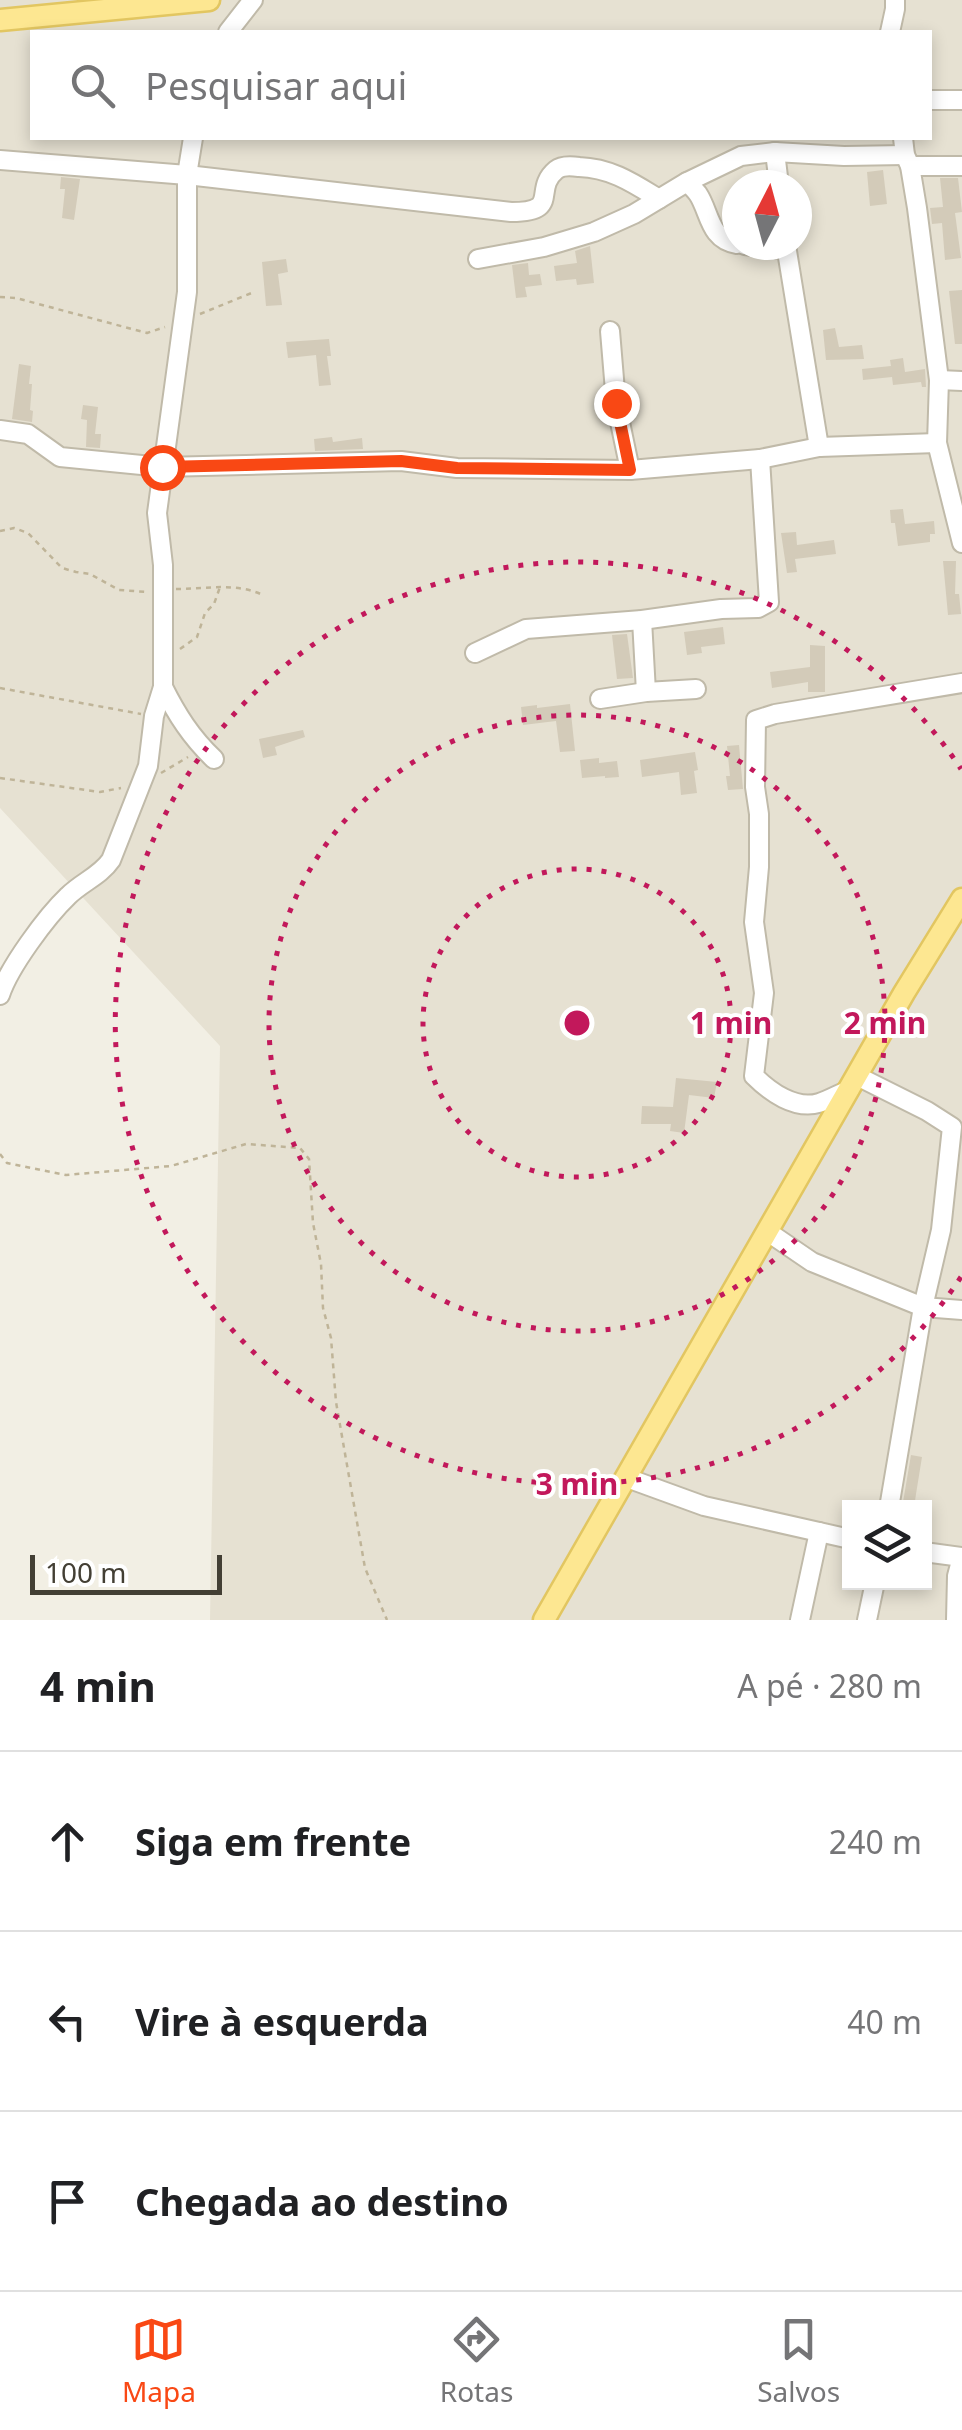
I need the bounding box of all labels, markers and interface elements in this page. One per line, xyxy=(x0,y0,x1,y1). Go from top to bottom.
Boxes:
search box xyxy=(30,30,932,140)
icon: search xyxy=(65,58,120,113)
text: Pesquisar aqui xyxy=(145,59,407,111)
north arrow xyxy=(722,170,812,260)
route end xyxy=(594,381,640,427)
route start xyxy=(140,445,186,491)
text: 1 min xyxy=(690,1002,772,1043)
text: 2 min xyxy=(844,1002,926,1043)
centre of rings xyxy=(559,1005,595,1041)
text: 3 min xyxy=(536,1463,618,1504)
map controls xyxy=(842,1500,932,1590)
button: layers xyxy=(842,1500,932,1590)
scale bar xyxy=(30,1550,222,1594)
text: 100 m xyxy=(45,1553,127,1591)
text: 4 min xyxy=(40,1657,156,1714)
text: A pé · 280 m xyxy=(737,1664,922,1707)
icon: ahead xyxy=(40,1814,95,1869)
text: Siga em frente xyxy=(135,1815,411,1867)
text: 240 m xyxy=(829,1820,922,1863)
icon: left xyxy=(40,1994,95,2049)
text: Vire à esquerda xyxy=(135,1995,429,2047)
text: 40 m xyxy=(847,2000,922,2043)
icon: arrive xyxy=(40,2174,95,2229)
text: Chegada ao destino xyxy=(135,2175,509,2227)
tab: Mapa xyxy=(122,2312,196,2410)
tab: Rotas xyxy=(440,2312,513,2410)
tab: Salvos xyxy=(757,2312,840,2410)

